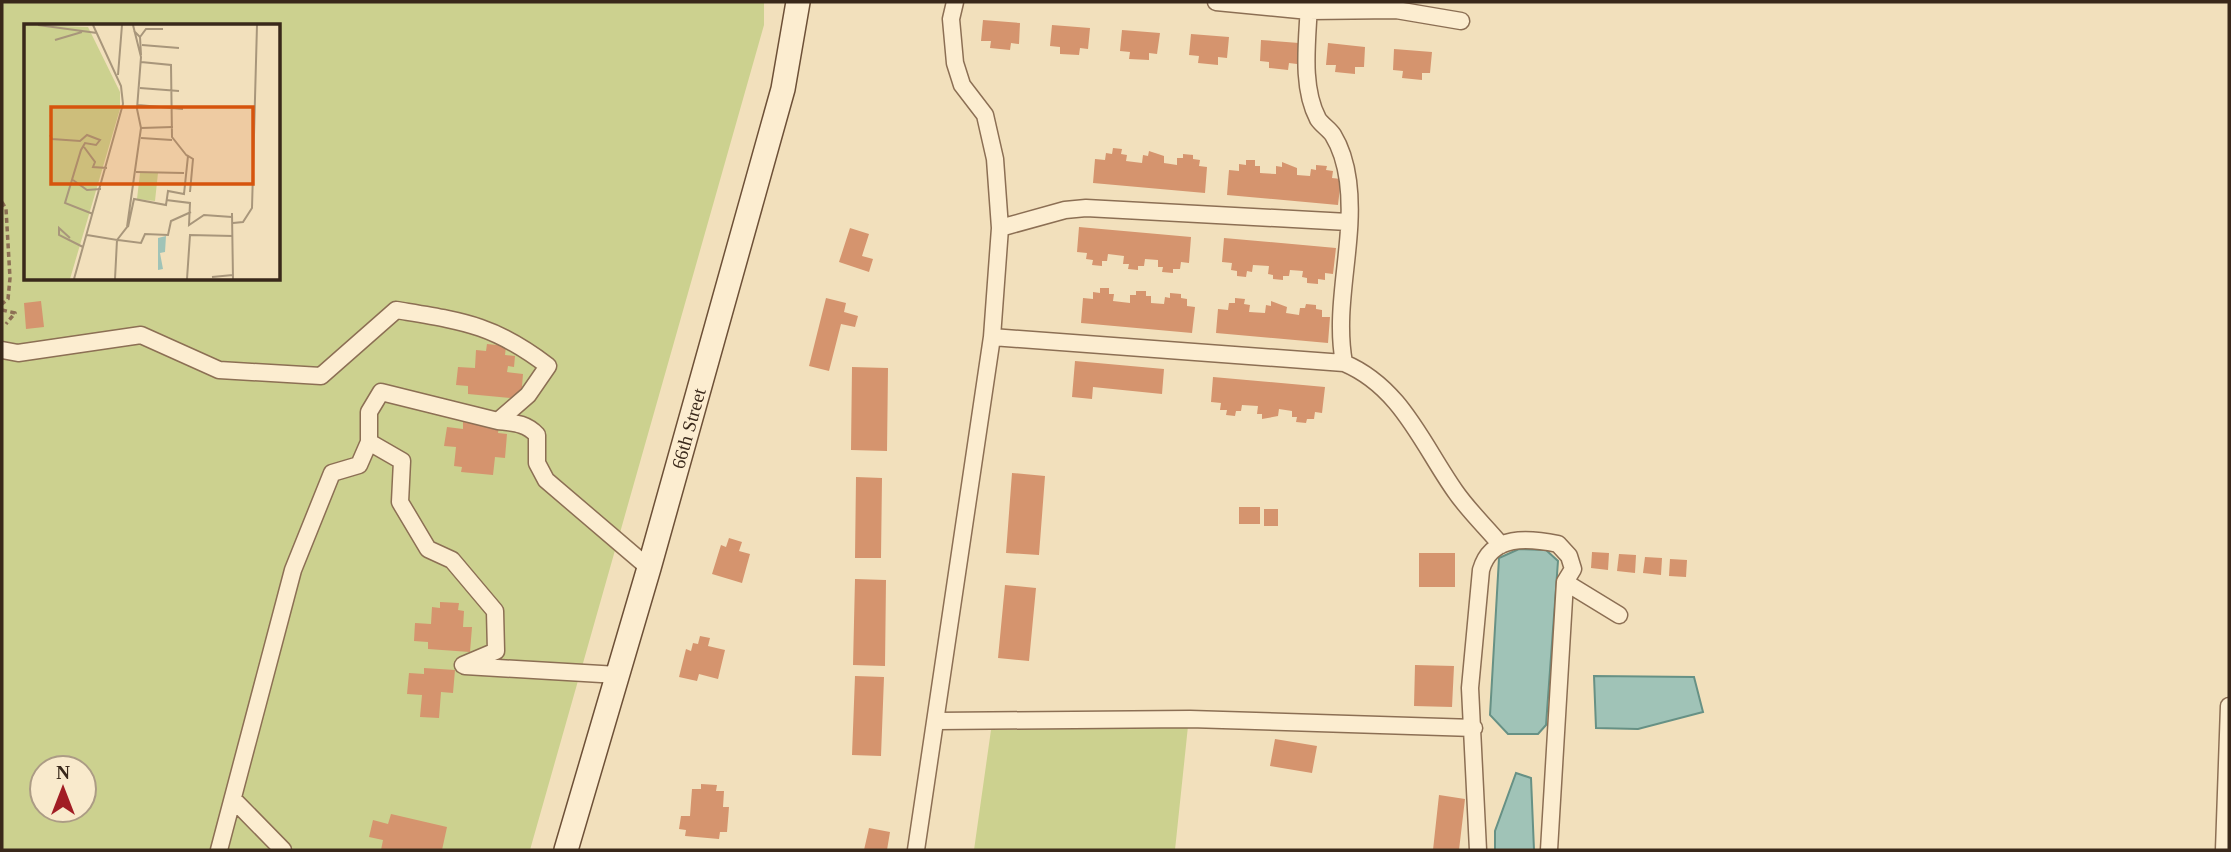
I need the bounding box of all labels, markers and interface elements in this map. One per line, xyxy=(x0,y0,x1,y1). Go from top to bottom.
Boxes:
inset map xyxy=(24,24,280,280)
street label: 66th Street xyxy=(667,385,710,471)
north arrow xyxy=(28,754,98,824)
text: N xyxy=(56,762,70,783)

